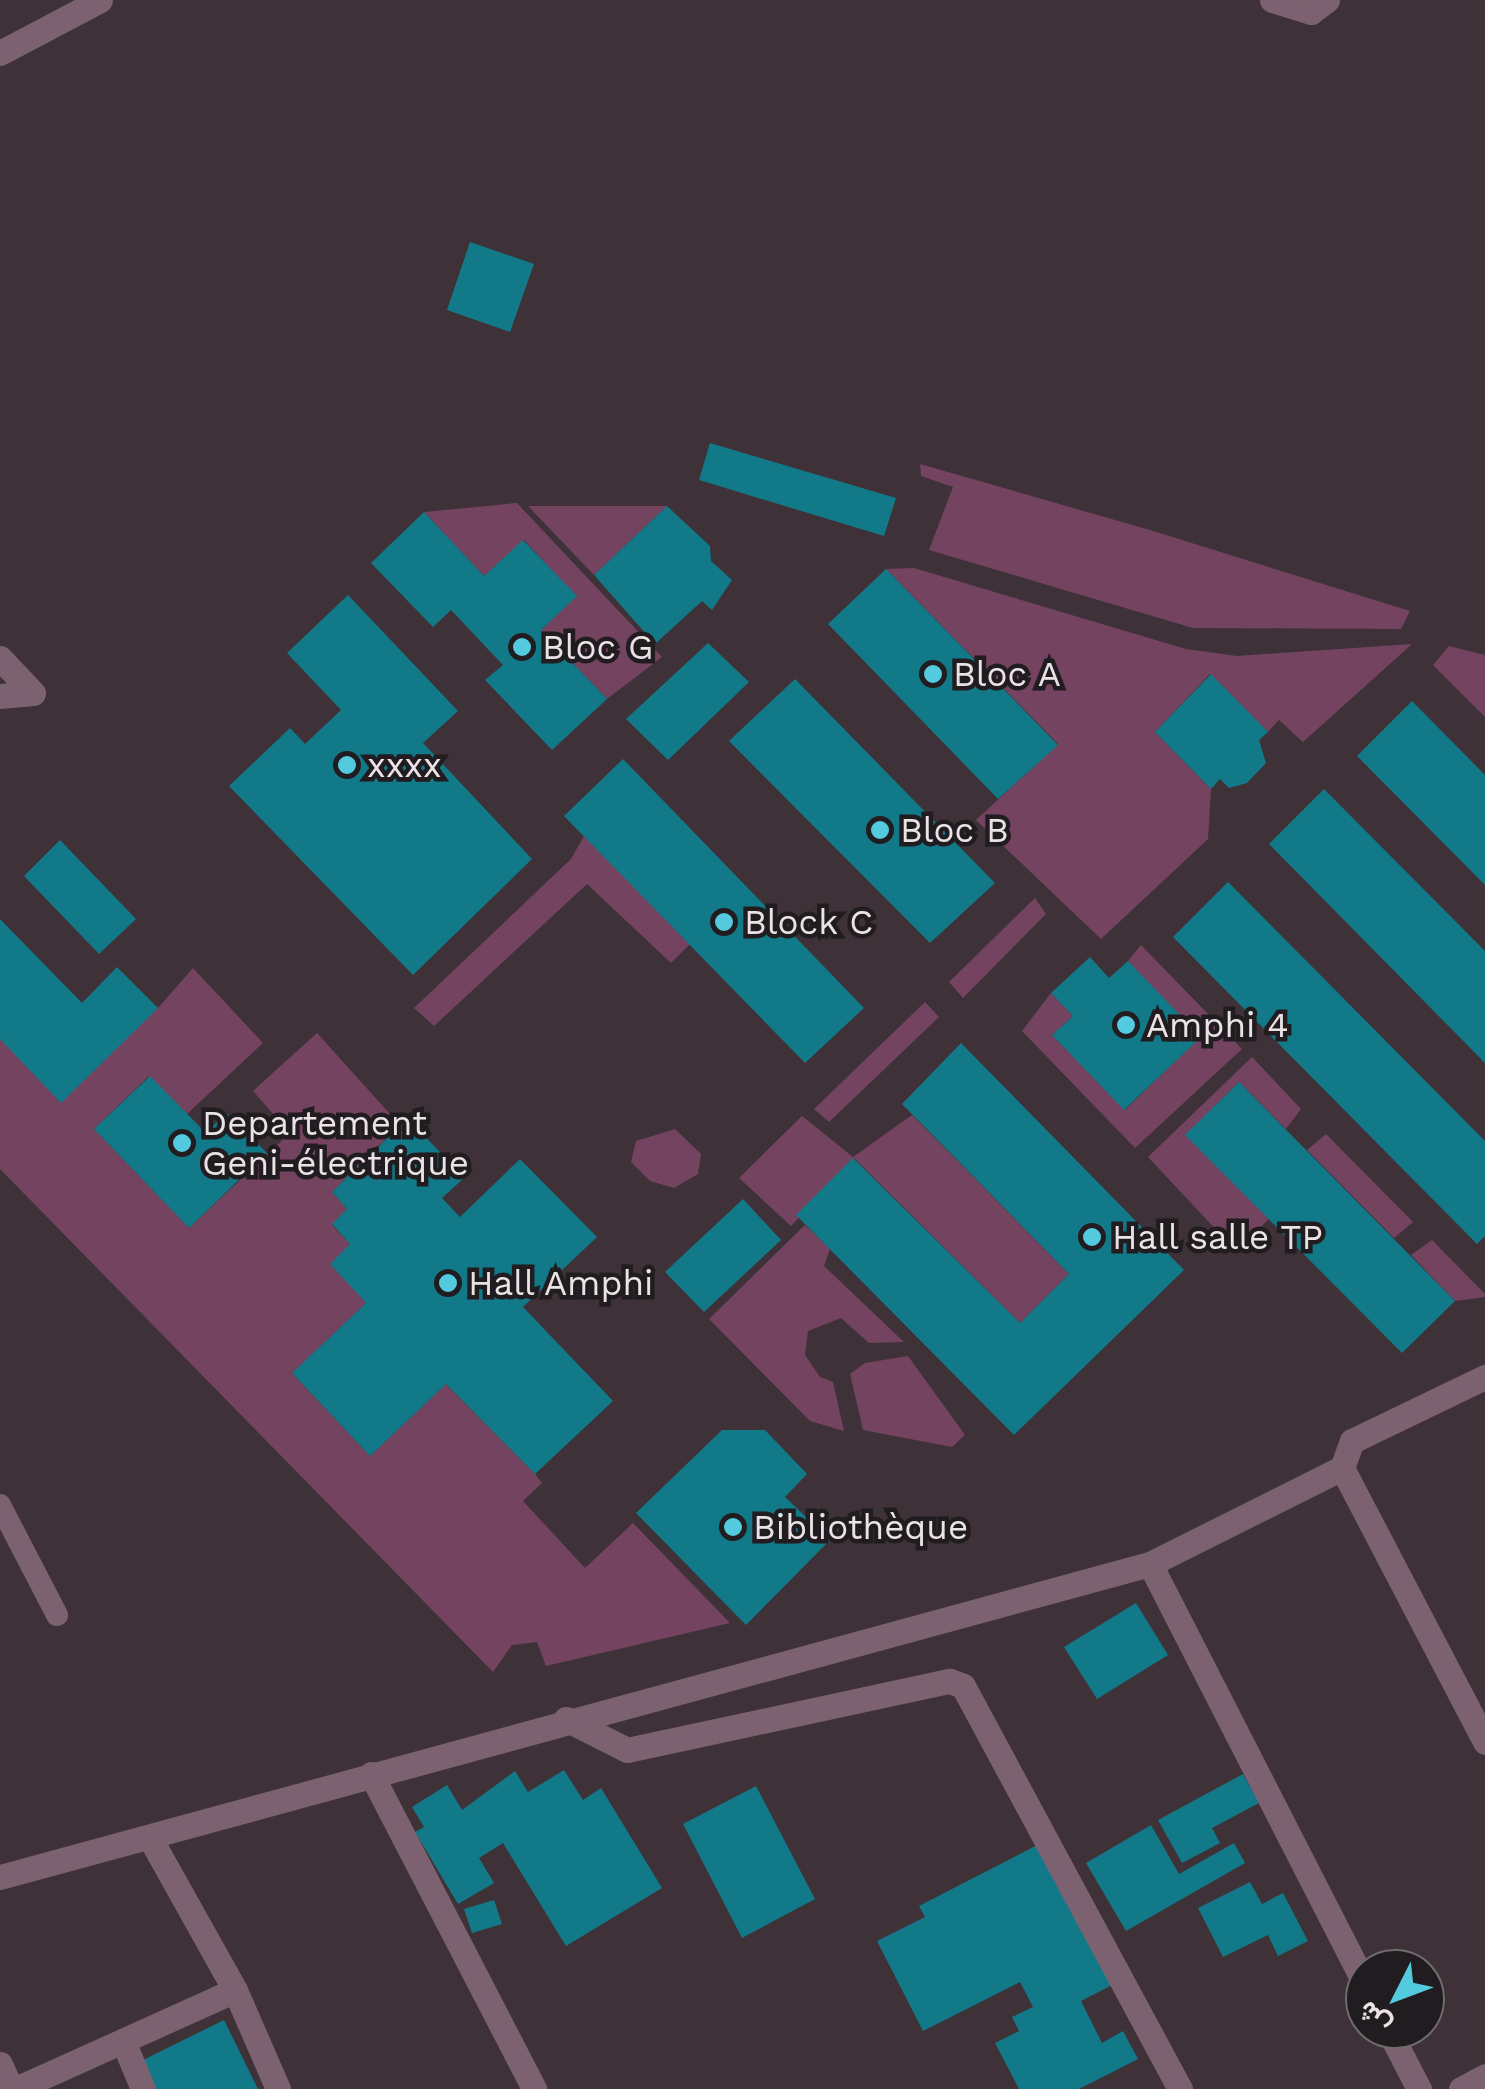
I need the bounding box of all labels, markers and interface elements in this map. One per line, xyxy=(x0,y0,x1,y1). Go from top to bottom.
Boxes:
place label: Bloc G xyxy=(542,626,653,668)
marker: Bloc G xyxy=(511,636,533,658)
place label: Bloc A xyxy=(953,653,1062,695)
marker: Bloc A xyxy=(922,663,944,685)
place label: xxxx xyxy=(367,744,442,786)
marker: xxxx xyxy=(336,754,358,776)
place label: Bloc B xyxy=(900,809,1009,851)
marker: Bloc B xyxy=(869,819,891,841)
place label: Block C xyxy=(744,901,874,943)
marker: Block C xyxy=(713,911,735,933)
place label: Amphi 4 xyxy=(1146,1004,1289,1046)
marker: Amphi 4 xyxy=(1115,1014,1137,1036)
place label: Departement Geni-électrique xyxy=(202,1102,469,1184)
marker: Departement Geni-électrique xyxy=(171,1132,193,1154)
place label: Hall salle TP xyxy=(1112,1216,1325,1258)
marker: Hall salle TP xyxy=(1081,1226,1103,1248)
place label: Hall Amphi xyxy=(468,1262,656,1304)
marker: Hall Amphi xyxy=(437,1272,459,1294)
place label: Bibliothèque xyxy=(753,1506,968,1548)
marker: Bibliothèque xyxy=(722,1516,744,1538)
north arrow xyxy=(1345,1949,1445,2049)
text: ش xyxy=(1350,1995,1397,2042)

